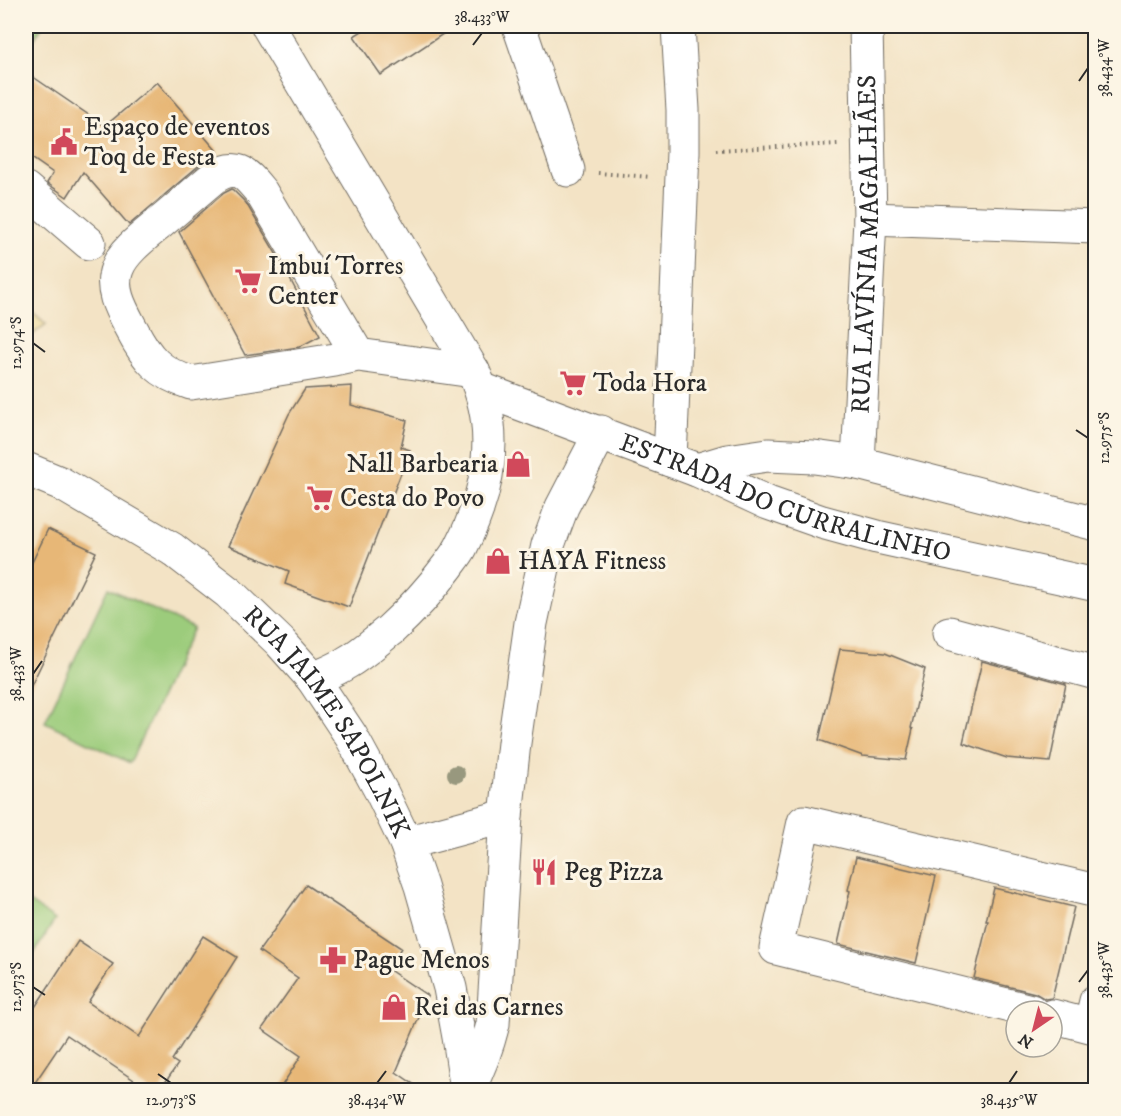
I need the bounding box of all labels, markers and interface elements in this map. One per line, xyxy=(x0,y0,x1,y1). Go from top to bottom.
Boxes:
text: 38.433°W xyxy=(454,8,510,27)
text: 38.434°W xyxy=(1095,39,1114,97)
street label: RUA LAVÍNIA MAGALHÃES xyxy=(844,75,887,414)
place label: Espaço de eventos Toq de Festa xyxy=(84,111,270,174)
public building icon: Espaço de eventos Toq de Festa xyxy=(49,127,79,157)
place label: Imbuí Torres Center xyxy=(268,250,403,313)
supermarket icon: Imbuí Torres Center xyxy=(233,266,263,296)
text: 12.974°S xyxy=(7,316,26,370)
place label: Toda Hora xyxy=(593,367,707,400)
supermarket icon: Toda Hora xyxy=(558,368,588,398)
text: 12.975°S xyxy=(1095,412,1114,464)
street label: ESTRADA DO CURRALINHO xyxy=(615,426,954,569)
place label: Nall Barbearia xyxy=(346,448,498,481)
shop icon: Nall Barbearia xyxy=(503,449,533,479)
place label: Cesta do Povo xyxy=(340,482,484,515)
supermarket icon: Cesta do Povo xyxy=(305,483,335,513)
place label: HAYA Fitness xyxy=(518,545,666,578)
shop icon: HAYA Fitness xyxy=(483,546,513,576)
street label: RUA JAIME SAPOLNIK xyxy=(236,599,418,844)
text: 38.433°W xyxy=(7,646,26,702)
place label: Peg Pizza xyxy=(564,856,663,889)
restaurant icon: Peg Pizza xyxy=(529,857,559,887)
text: 38.435°W xyxy=(1095,941,1114,999)
place label: Pague Menos xyxy=(353,944,490,977)
pharmacy icon: Pague Menos xyxy=(318,945,348,975)
text: 12.973°S xyxy=(7,962,26,1012)
place label: Rei das Carnes xyxy=(414,991,563,1024)
shop icon: Rei das Carnes xyxy=(379,992,409,1022)
north arrow xyxy=(1004,999,1064,1059)
text: N xyxy=(1015,1029,1037,1052)
text: 12.973°S xyxy=(146,1091,196,1110)
text: 38.434°W xyxy=(348,1091,406,1110)
text: 38.435°W xyxy=(980,1091,1038,1110)

